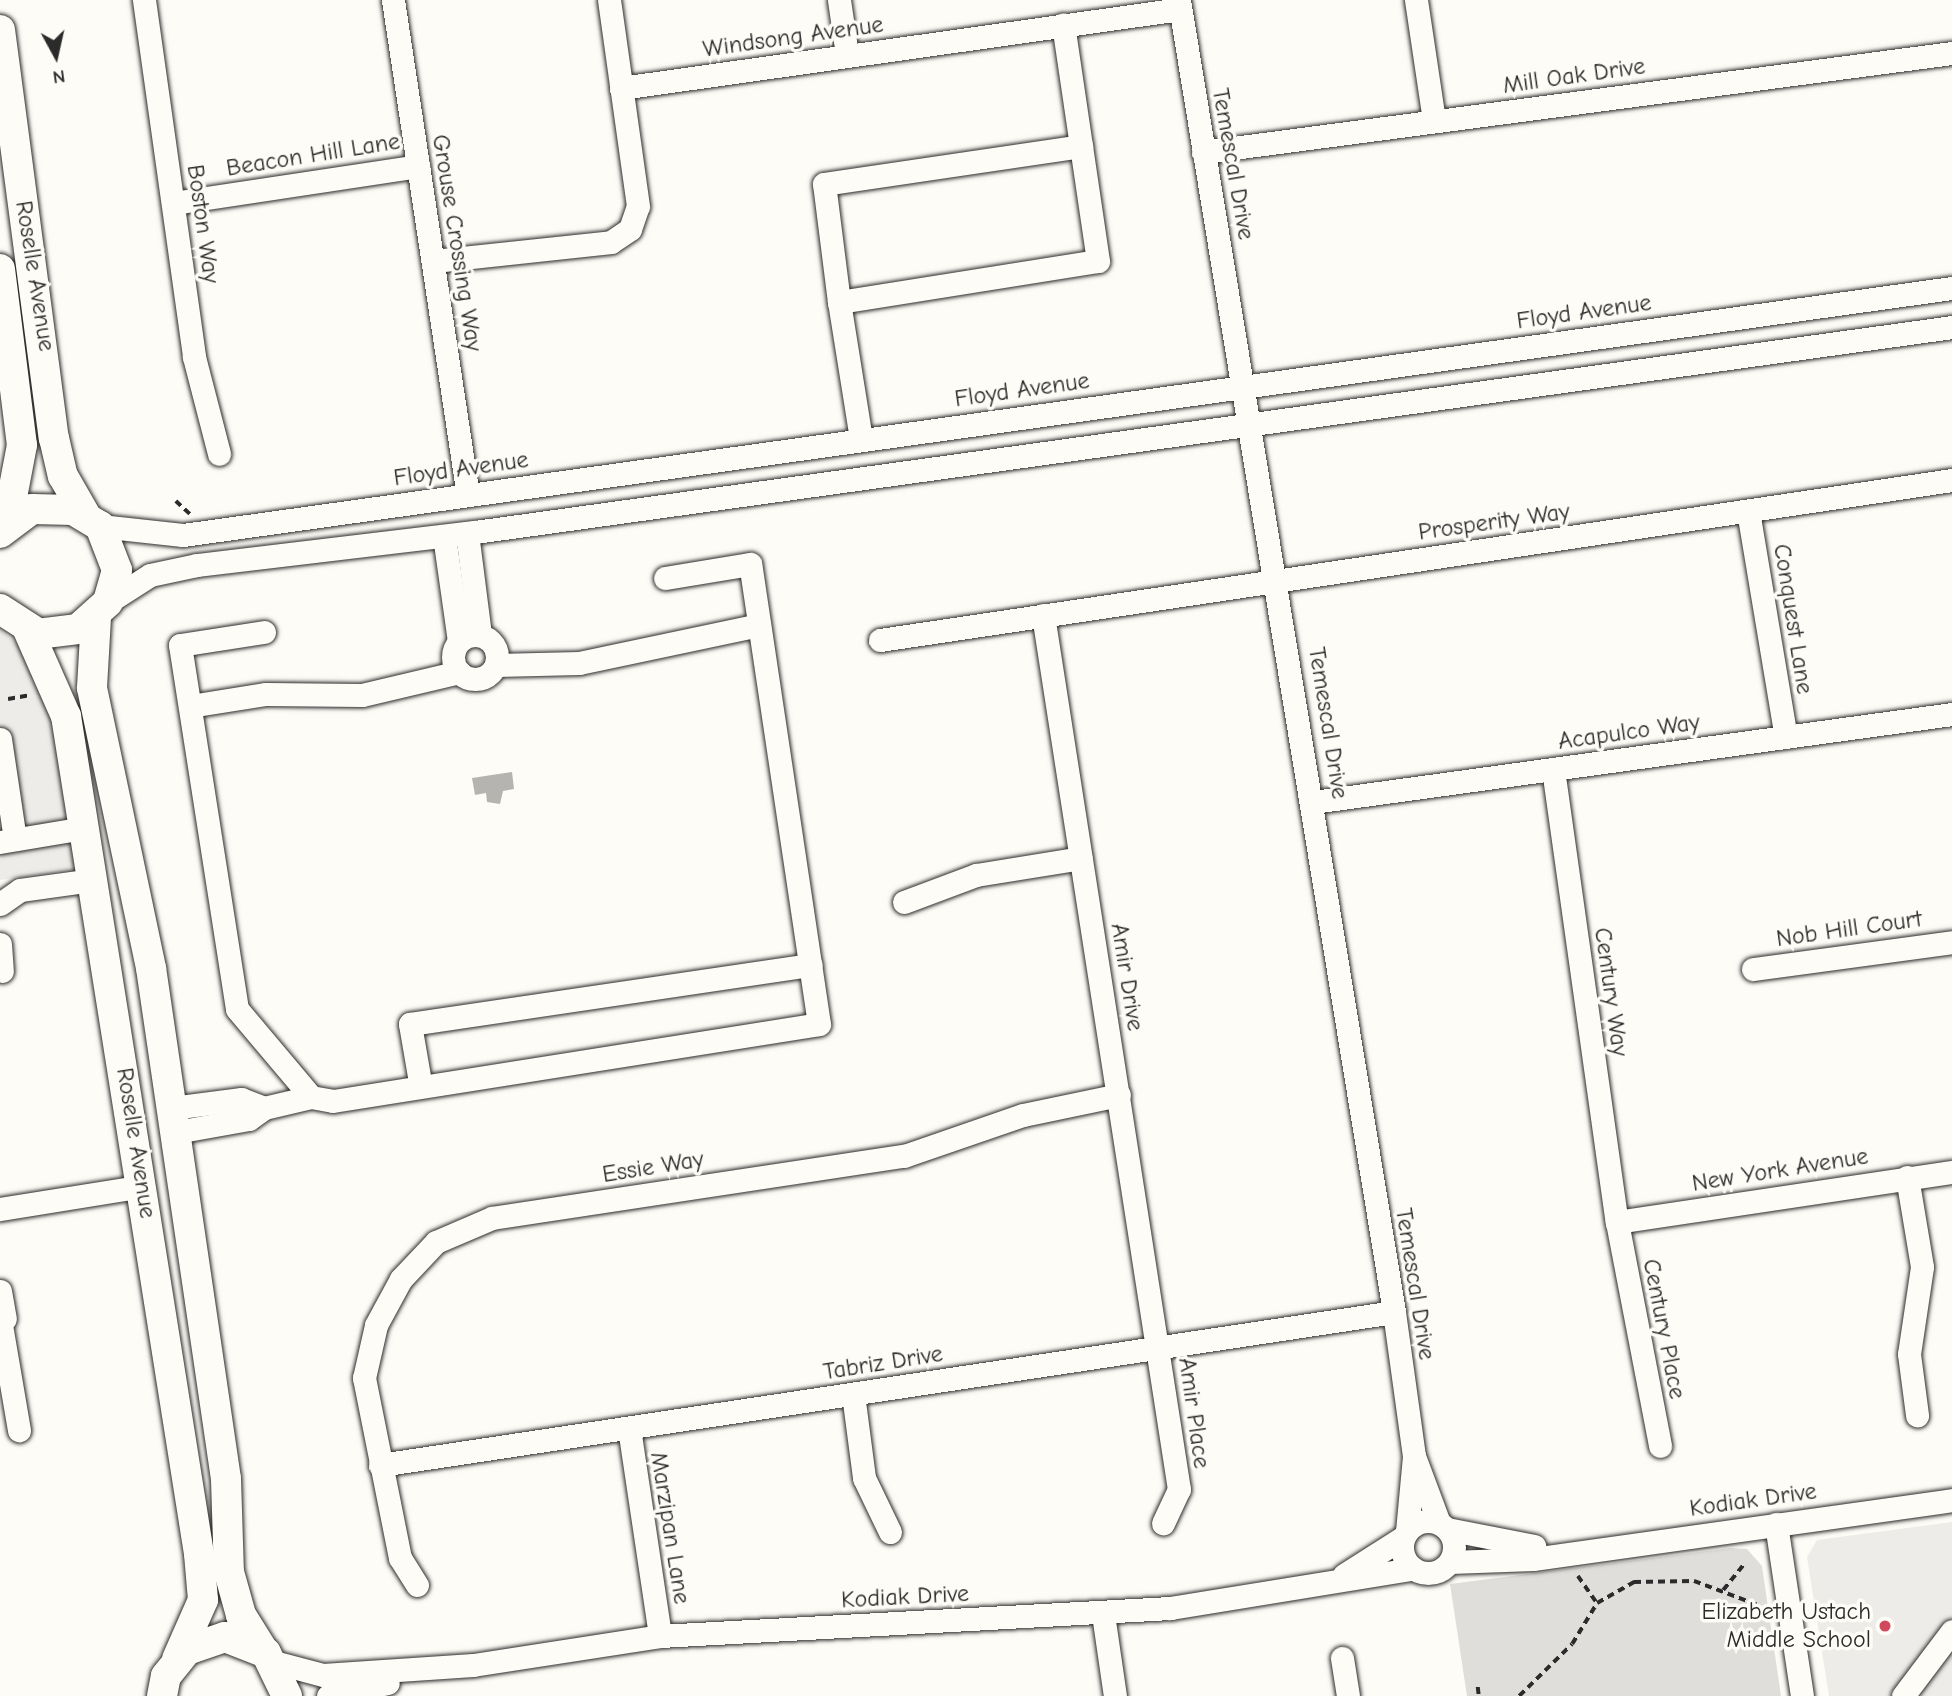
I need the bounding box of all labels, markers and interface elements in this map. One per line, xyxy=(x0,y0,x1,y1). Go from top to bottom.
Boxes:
street label: Windsong Avenue xyxy=(701,10,885,64)
north arrow xyxy=(21,21,91,91)
street label: Mill Oak Drive xyxy=(1501,52,1647,100)
text: N xyxy=(51,65,67,89)
street label: Temescal Drive xyxy=(1206,86,1260,242)
street label: Beacon Hill Lane xyxy=(224,127,402,183)
street label: Grouse Crossing Way xyxy=(426,132,488,354)
street label: Boston Way xyxy=(180,163,226,285)
street label: Roselle Avenue xyxy=(9,199,61,353)
street label: Floyd Avenue xyxy=(1515,288,1653,336)
street label: Floyd Avenue xyxy=(953,366,1091,414)
street label: Floyd Avenue xyxy=(392,445,530,493)
street label: Prosperity Way xyxy=(1416,497,1572,547)
street label: Conquest Lane xyxy=(1767,542,1819,696)
street label: Temescal Drive xyxy=(1302,645,1354,801)
street label: Acapulco Way xyxy=(1556,708,1702,756)
street label: Nob Hill Court xyxy=(1774,905,1924,953)
street label: Amir Drive xyxy=(1104,921,1150,1033)
street label: Century Way xyxy=(1588,926,1634,1058)
street label: Roselle Avenue xyxy=(110,1066,162,1220)
street label: New York Avenue xyxy=(1690,1142,1870,1198)
street label: Essie Way xyxy=(600,1145,706,1189)
street label: Temescal Drive xyxy=(1389,1206,1441,1362)
street label: Century Place xyxy=(1636,1257,1692,1401)
street label: Tabriz Drive xyxy=(821,1339,945,1387)
street label: Amir Place xyxy=(1172,1356,1216,1470)
street label: Marzipan Lane xyxy=(644,1450,696,1606)
street label: Kodiak Drive xyxy=(1688,1477,1818,1523)
street label: Kodiak Drive xyxy=(840,1579,970,1615)
place label: Elizabeth Ustach Middle School xyxy=(1701,1598,1871,1654)
marker: Elizabeth Ustach Middle School xyxy=(1877,1618,1893,1634)

